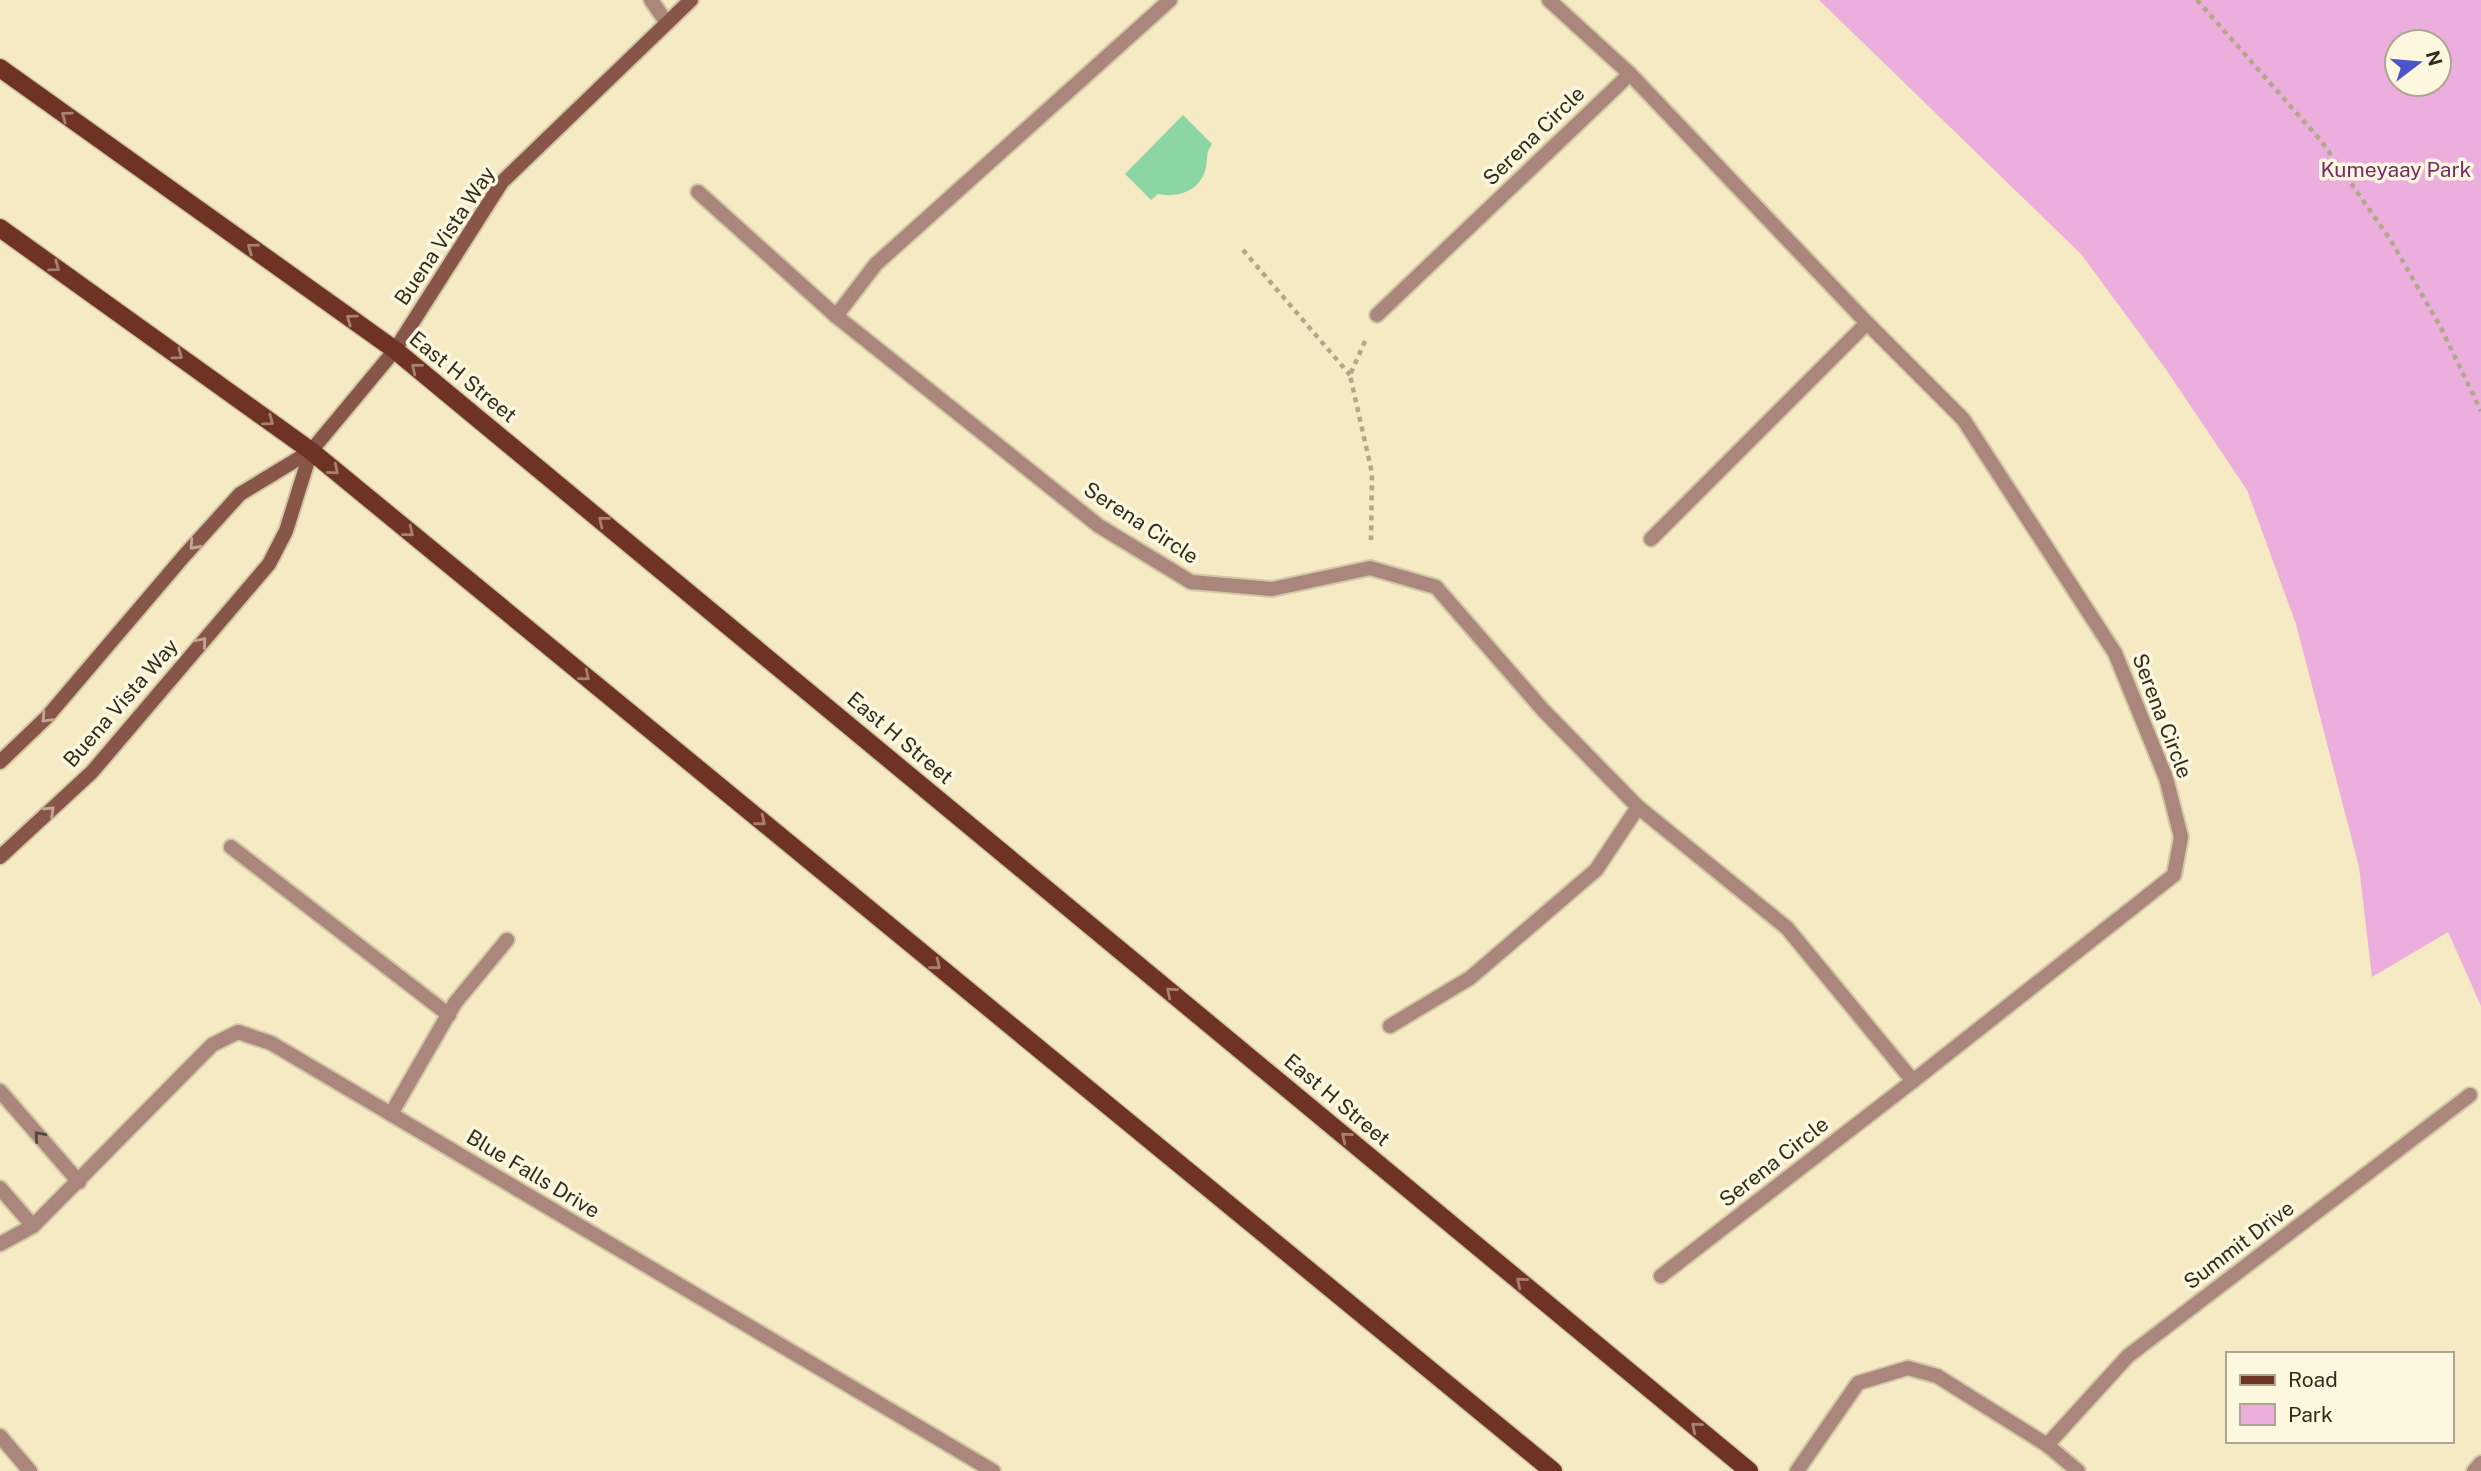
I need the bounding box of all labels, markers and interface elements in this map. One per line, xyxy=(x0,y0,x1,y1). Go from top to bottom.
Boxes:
north arrow xyxy=(2383,28,2453,98)
text: N xyxy=(2422,48,2447,68)
street label: Serena Circle xyxy=(1478,81,1590,190)
one-way arrow xyxy=(61,112,74,124)
park label: Kumeyaay Park xyxy=(2321,157,2472,182)
street label: Buena Vista Way xyxy=(389,162,500,310)
one-way arrow xyxy=(247,244,260,256)
one-way arrow xyxy=(47,259,60,272)
one-way arrow xyxy=(346,315,359,327)
street label: East H Street xyxy=(405,326,522,427)
one-way arrow xyxy=(170,347,183,360)
one-way arrow xyxy=(411,363,423,376)
one-way arrow xyxy=(261,413,274,425)
one-way arrow xyxy=(325,462,338,474)
street label: Serena Circle xyxy=(1079,476,1203,569)
one-way arrow xyxy=(598,517,611,529)
one-way arrow xyxy=(400,524,413,536)
one-way arrow xyxy=(190,537,202,550)
street label: Buena Vista Way xyxy=(58,633,183,772)
one-way arrow xyxy=(194,638,206,651)
street label: Serena Circle xyxy=(2127,650,2198,782)
one-way arrow xyxy=(576,668,589,680)
street label: East H Street xyxy=(842,686,958,789)
one-way arrow xyxy=(41,709,54,722)
one-way arrow xyxy=(42,807,55,819)
one-way arrow xyxy=(753,812,765,825)
one-way arrow xyxy=(928,957,941,969)
one-way arrow xyxy=(1166,988,1179,1000)
street label: East H Street xyxy=(1279,1048,1395,1151)
street label: Serena Circle xyxy=(1714,1111,1833,1212)
street label: Blue Falls Drive xyxy=(462,1124,604,1223)
one-way arrow xyxy=(35,1132,47,1145)
one-way arrow xyxy=(1342,1133,1355,1145)
street label: Summit Drive xyxy=(2179,1195,2299,1294)
one-way arrow xyxy=(1517,1278,1530,1290)
legend xyxy=(2226,1352,2453,1443)
text: Road xyxy=(2288,1367,2338,1392)
text: Park xyxy=(2288,1402,2333,1427)
one-way arrow xyxy=(1692,1423,1704,1436)

